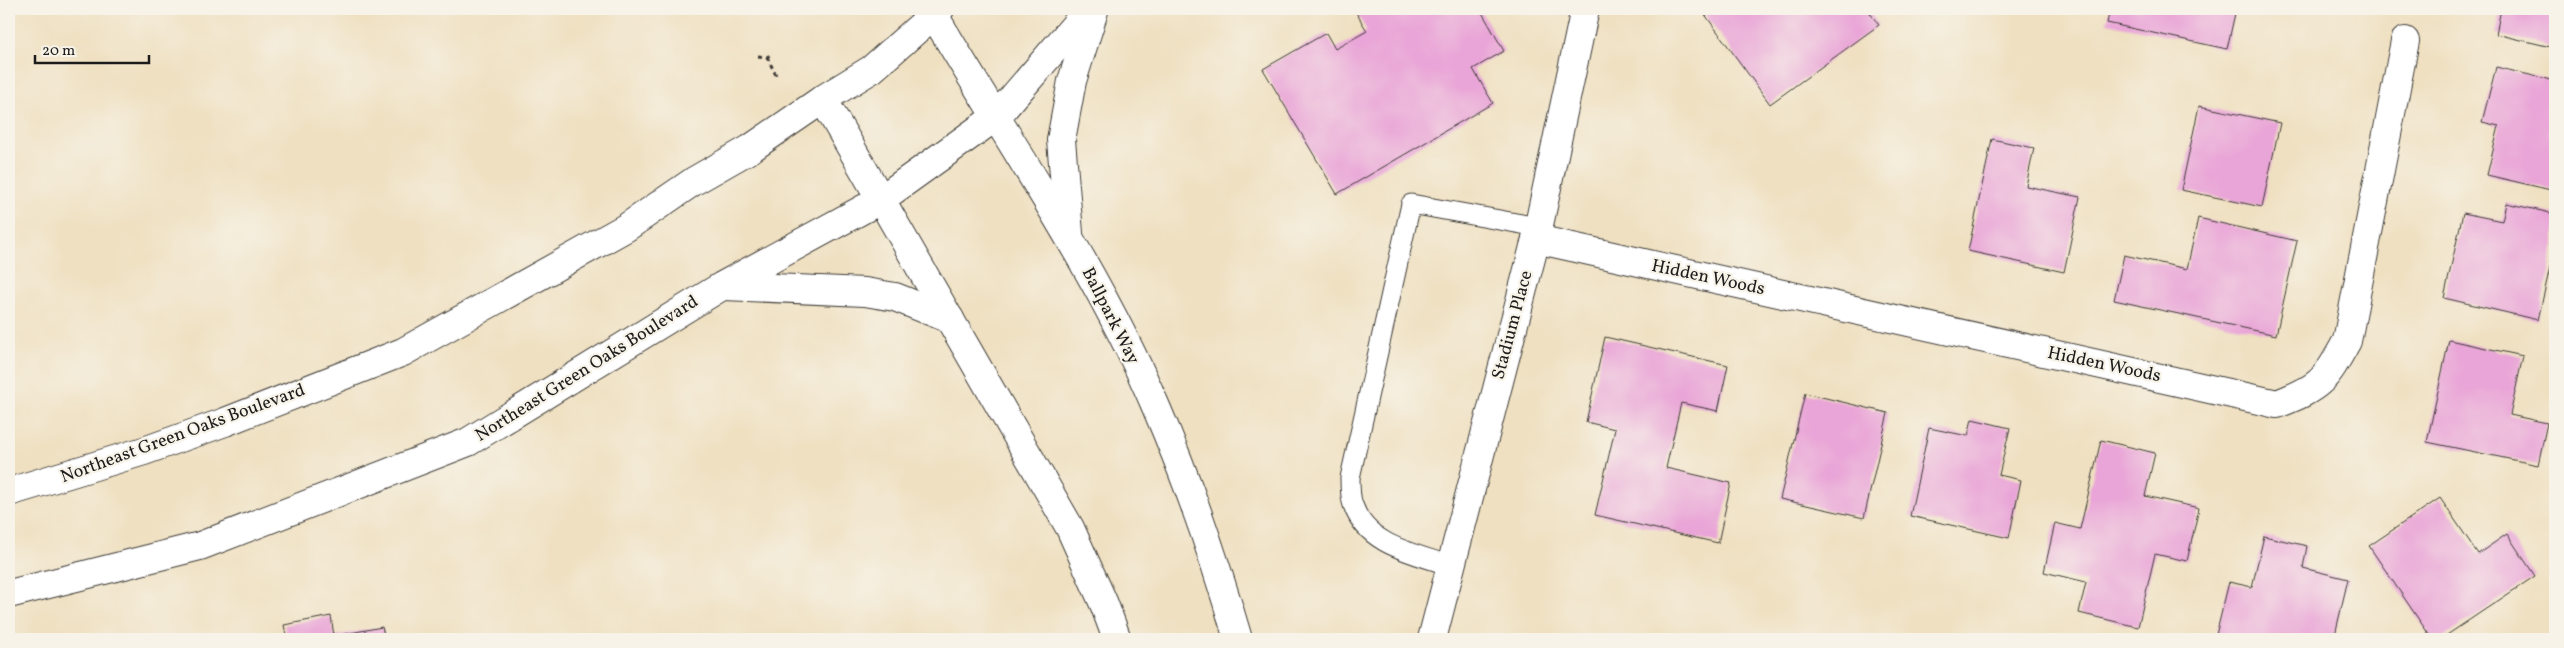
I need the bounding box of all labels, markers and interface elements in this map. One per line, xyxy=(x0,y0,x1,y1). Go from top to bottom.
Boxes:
scale bar xyxy=(35,32,149,64)
text: 20 m xyxy=(42,41,75,62)
street label: Hidden Woods xyxy=(1649,254,1767,302)
street label: Ballpark Way xyxy=(1075,263,1145,369)
street label: Stadium Place xyxy=(1486,268,1540,382)
street label: Northeast Green Oaks Boulevard xyxy=(471,290,703,448)
street label: Hidden Woods xyxy=(2045,341,2163,389)
street label: Northeast Green Oaks Boulevard xyxy=(57,378,309,490)

